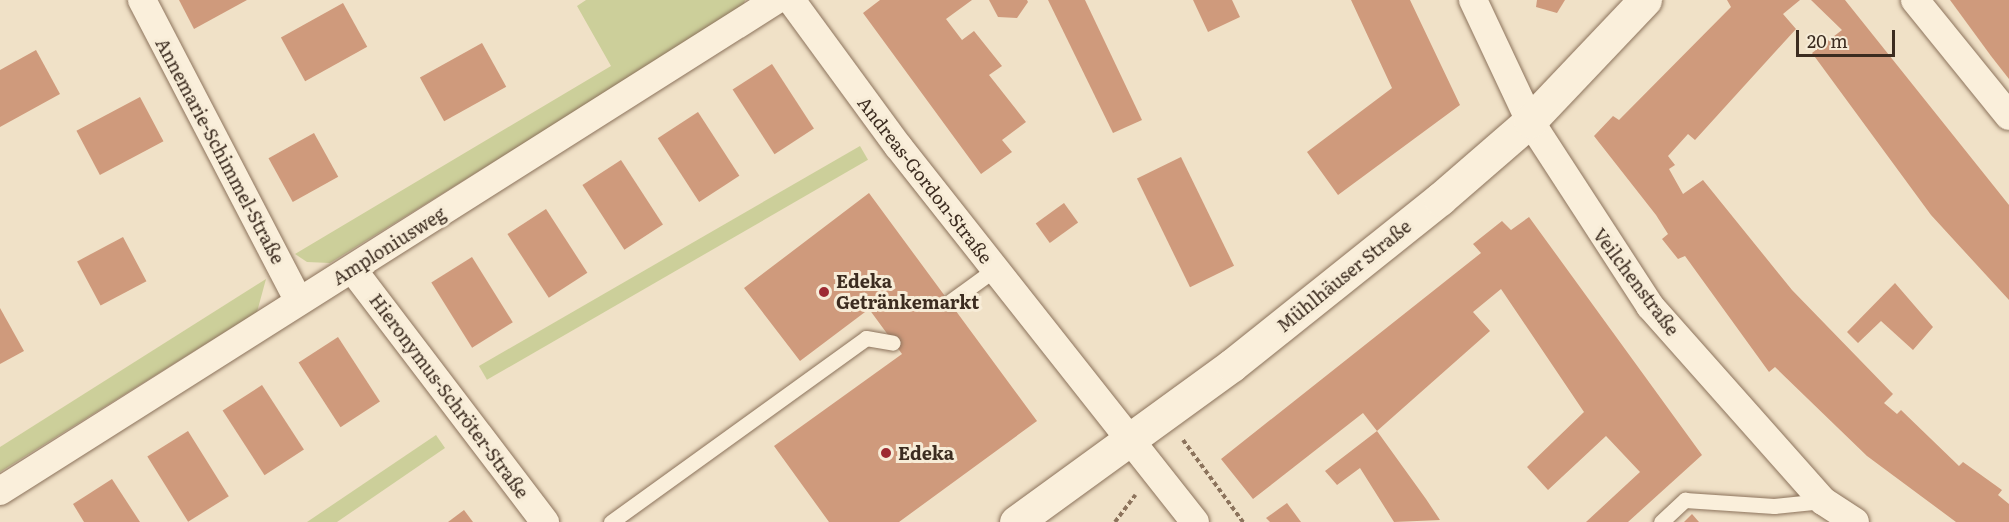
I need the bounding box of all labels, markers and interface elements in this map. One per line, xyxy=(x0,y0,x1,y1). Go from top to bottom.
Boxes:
scale bar xyxy=(1799,18,1898,56)
text: 20 m xyxy=(1807,27,1848,54)
street label: Annemarie-Schimmel-Straße xyxy=(151,34,289,268)
street label: Andreas-Gordon-Straße xyxy=(853,92,997,268)
street label: Amploniusweg xyxy=(328,203,450,289)
street label: Mühlhäuser Straße xyxy=(1273,215,1415,337)
street label: Veilchenstraße xyxy=(1589,224,1683,340)
place label: Edeka Getränkemarkt xyxy=(836,271,979,314)
marker: Edeka Getränkemarkt xyxy=(817,285,831,299)
street label: Hieronymus-Schröter-Straße xyxy=(365,289,533,503)
place label: Edeka xyxy=(898,442,954,464)
marker: Edeka xyxy=(879,446,893,460)

